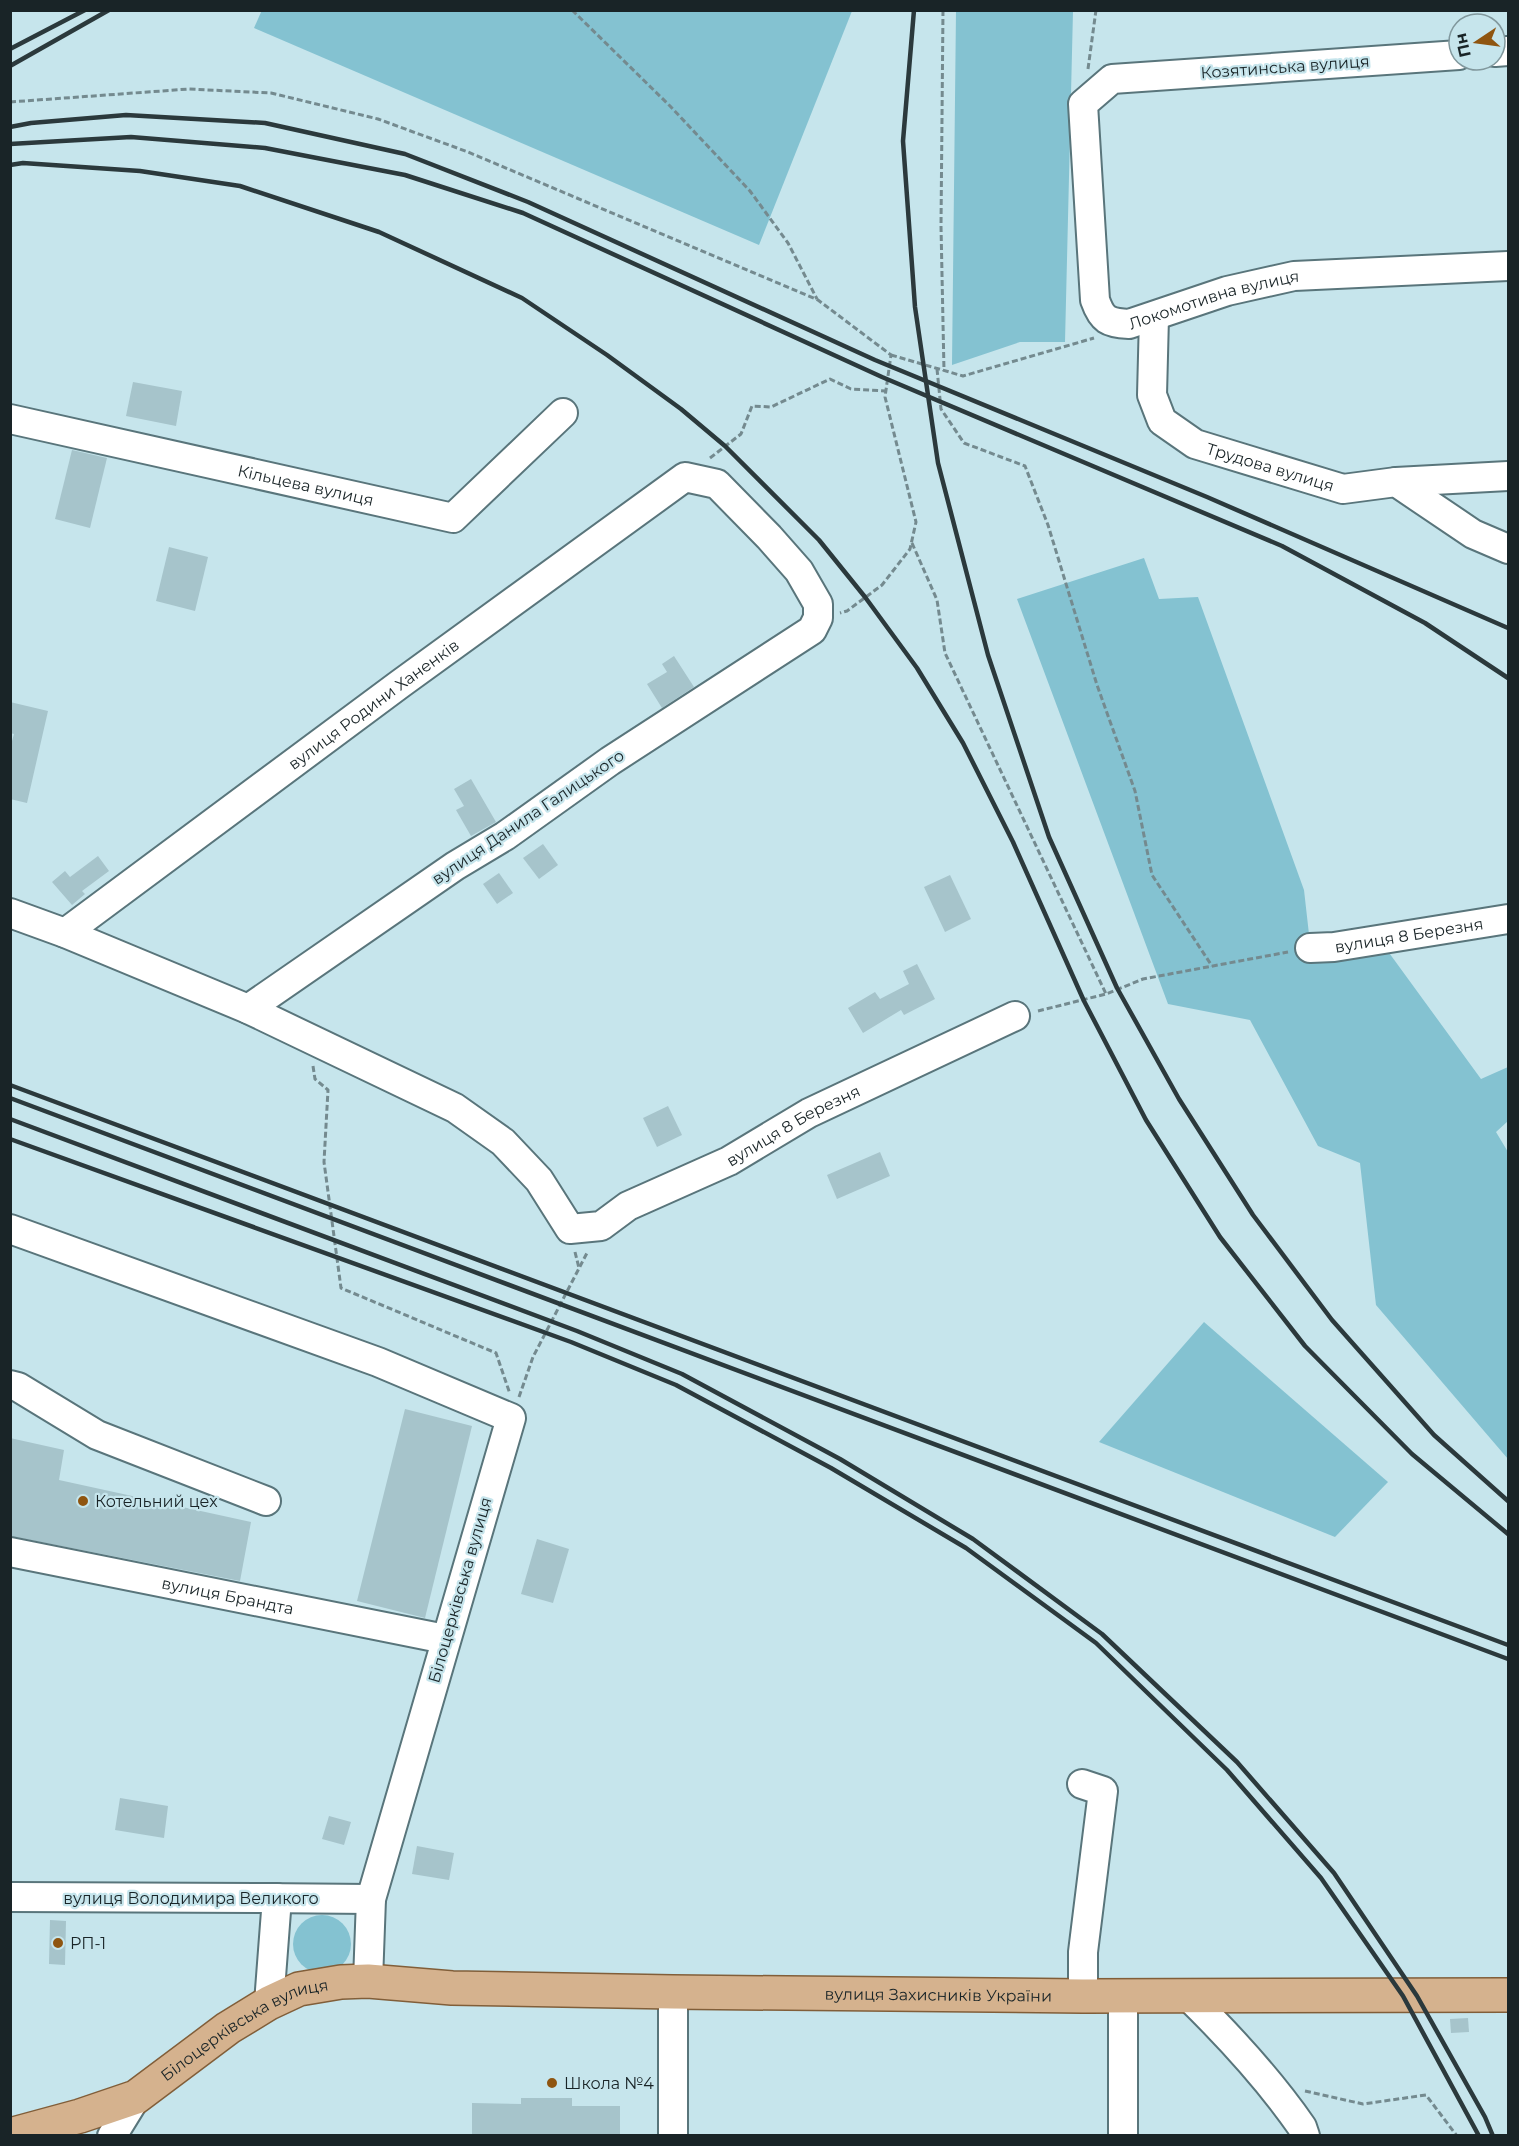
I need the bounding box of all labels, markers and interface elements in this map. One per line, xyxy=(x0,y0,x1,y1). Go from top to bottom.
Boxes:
north arrow xyxy=(1447,12,1507,72)
text: Пн xyxy=(1451,31,1475,59)
street label: Козятинська вулиця xyxy=(1200,52,1370,82)
street label: Локомотивна вулиця xyxy=(1126,266,1300,333)
street label: Трудова вулиця xyxy=(1204,439,1337,495)
street label: Кільцева вулиця xyxy=(236,461,376,509)
street label: вулиця Родини Ханенків xyxy=(284,635,462,773)
street label: вулиця Данила Галицького xyxy=(428,746,628,888)
street label: вулиця 8 Березня xyxy=(1333,914,1485,956)
street label: вулиця 8 Березня xyxy=(723,1081,863,1170)
place label: Котельний цех xyxy=(95,1492,218,1511)
marker: Котельний цех xyxy=(76,1494,90,1508)
street label: Білоцерківська вулиця xyxy=(424,1495,496,1685)
street label: вулиця Брандта xyxy=(160,1573,295,1618)
street label: вулиця Володимира Великого xyxy=(63,1889,319,1908)
place label: РП-1 xyxy=(70,1934,106,1953)
marker: РП-1 xyxy=(51,1936,65,1950)
street label: Білоцерківська вулиця xyxy=(157,1975,330,2085)
street label: вулиця Захисників України xyxy=(824,1984,1052,2005)
place label: Школа №4 xyxy=(564,2074,654,2093)
marker: Школа №4 xyxy=(545,2076,559,2090)

